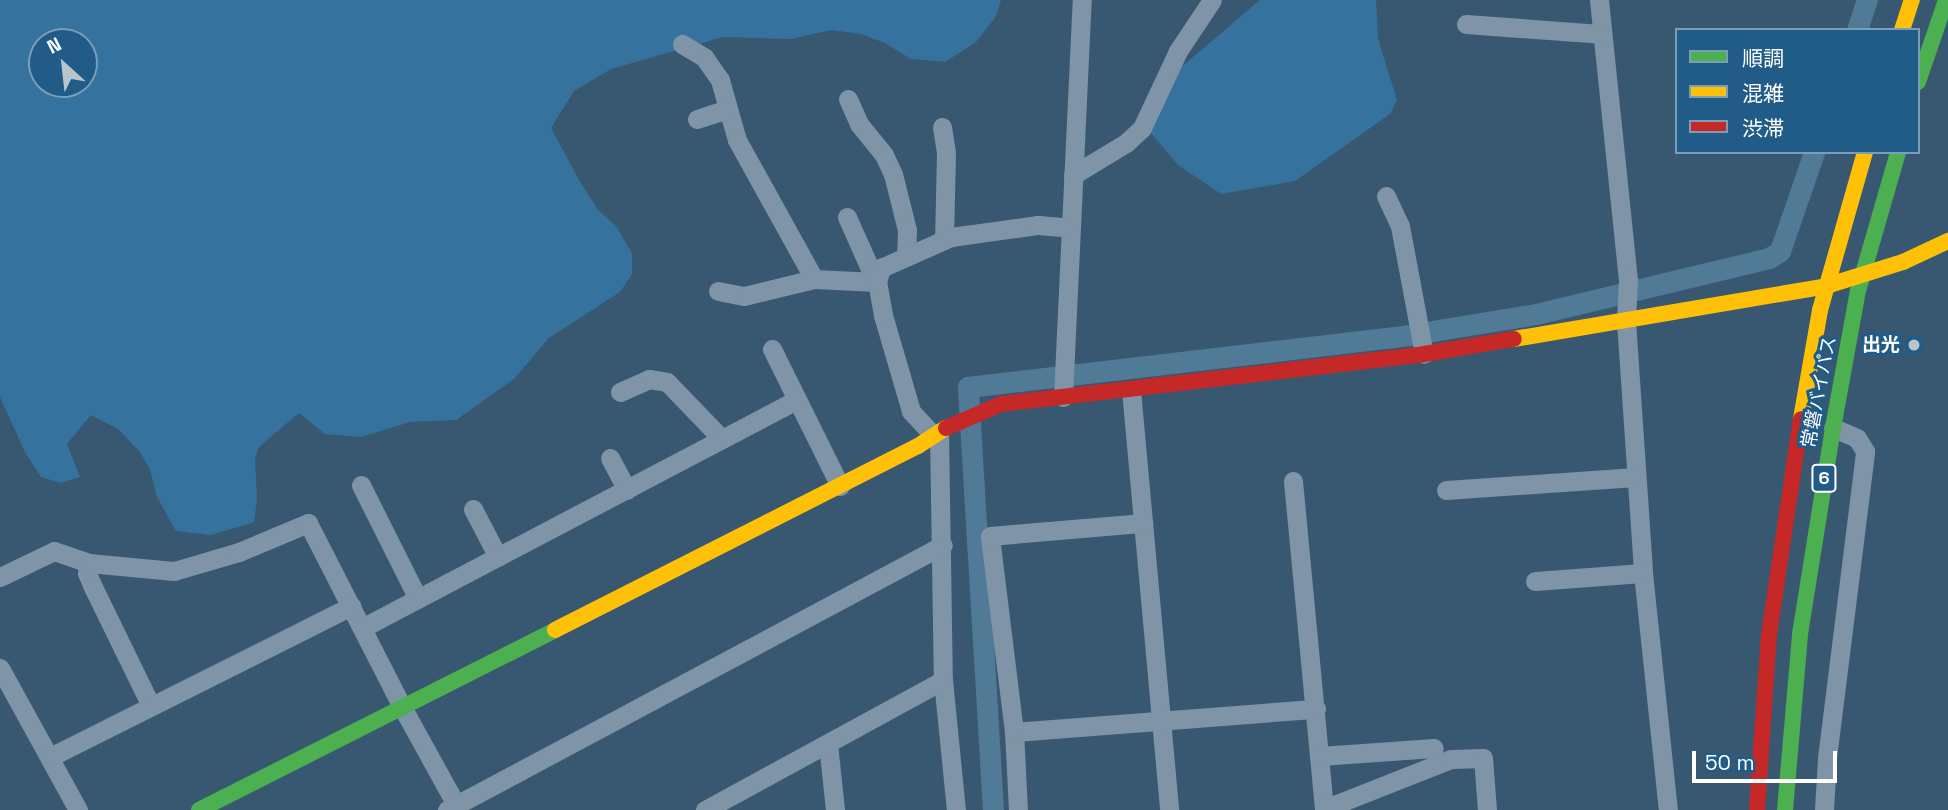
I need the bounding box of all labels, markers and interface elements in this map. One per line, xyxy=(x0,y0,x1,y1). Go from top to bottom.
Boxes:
north arrow xyxy=(28,28,98,98)
legend xyxy=(1675,28,1920,154)
text: N xyxy=(43,32,65,60)
text: 順調 xyxy=(1742,45,1784,72)
text: 混雑 xyxy=(1742,80,1784,107)
text: 渋滞 xyxy=(1742,115,1784,142)
street label: 常磐バイパス xyxy=(1797,334,1841,450)
place label: 出光 xyxy=(1862,334,1900,356)
marker: 出光 xyxy=(1906,337,1922,353)
road number: 6 xyxy=(1810,464,1838,492)
scale bar xyxy=(1696,736,1841,780)
text: 50 m xyxy=(1705,749,1755,776)

